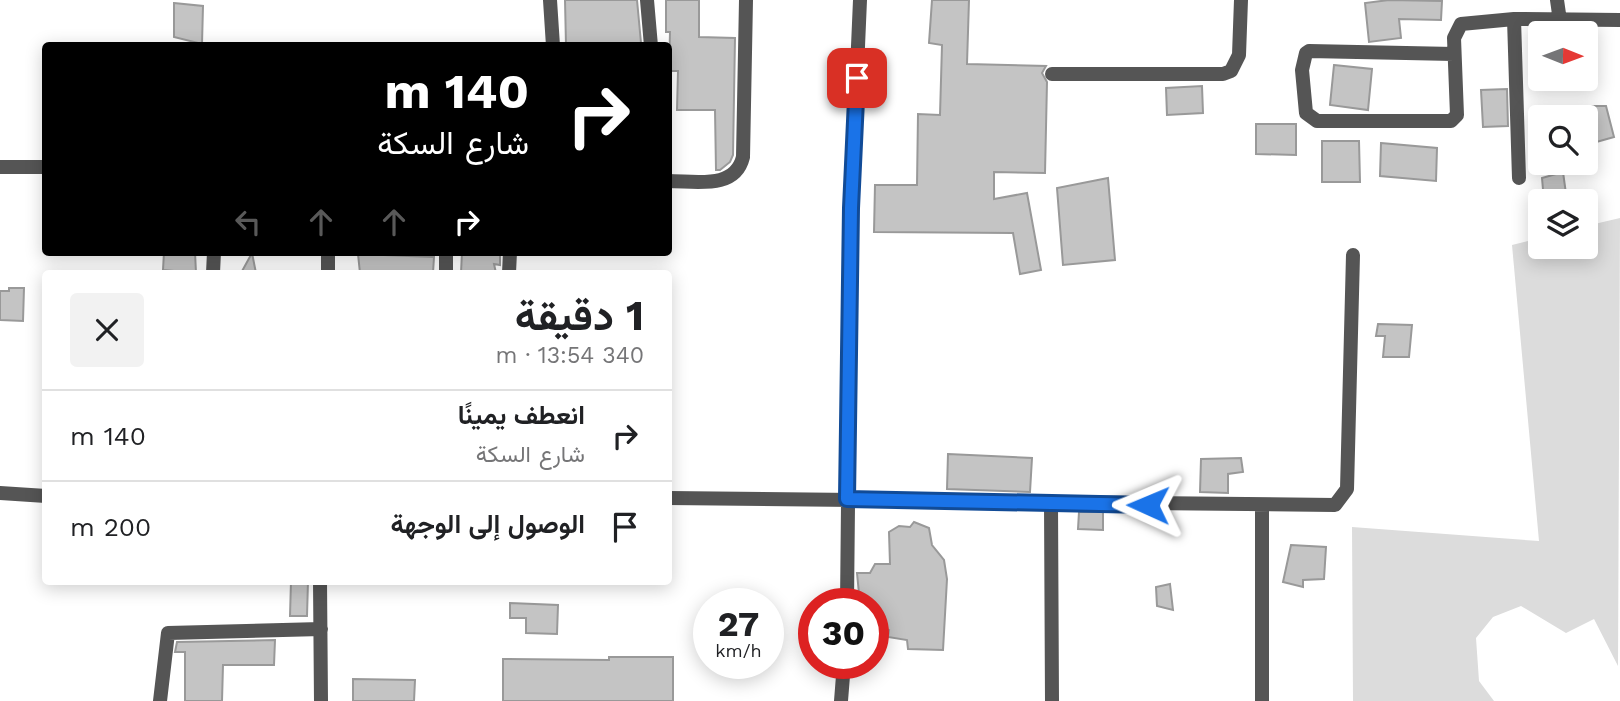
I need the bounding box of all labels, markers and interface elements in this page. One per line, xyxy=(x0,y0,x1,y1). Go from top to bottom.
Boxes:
north arrow xyxy=(1528,21,1598,91)
map controls xyxy=(1528,21,1598,259)
pin xyxy=(827,48,887,108)
icon: arrive xyxy=(838,59,876,97)
text: 140 m xyxy=(385,62,529,120)
icon: right xyxy=(553,70,644,161)
button: search xyxy=(1528,105,1598,175)
text: شارع السكة xyxy=(377,124,529,162)
button: layers xyxy=(1528,189,1598,259)
icon: left xyxy=(229,203,267,241)
icon: ahead xyxy=(302,203,340,241)
icon: ahead xyxy=(375,203,413,241)
icon: right xyxy=(448,203,486,241)
text: 1 دقيقة xyxy=(515,291,644,340)
button: close xyxy=(70,293,144,367)
text: 340 m · 13:54 xyxy=(495,342,644,369)
text: انعطف يمينًا xyxy=(458,400,585,430)
icon: right xyxy=(606,417,644,455)
text: 140 m xyxy=(70,421,146,451)
text: شارع السكة xyxy=(476,441,585,468)
position arrow xyxy=(1111,468,1185,542)
icon: arrive xyxy=(606,508,644,546)
text: الوصول إلى الوجهة xyxy=(390,509,585,539)
text: 200 m xyxy=(70,512,151,542)
speed limit sign: 30 xyxy=(798,588,889,679)
text: 27 xyxy=(718,603,759,645)
text: km/h xyxy=(715,640,762,661)

